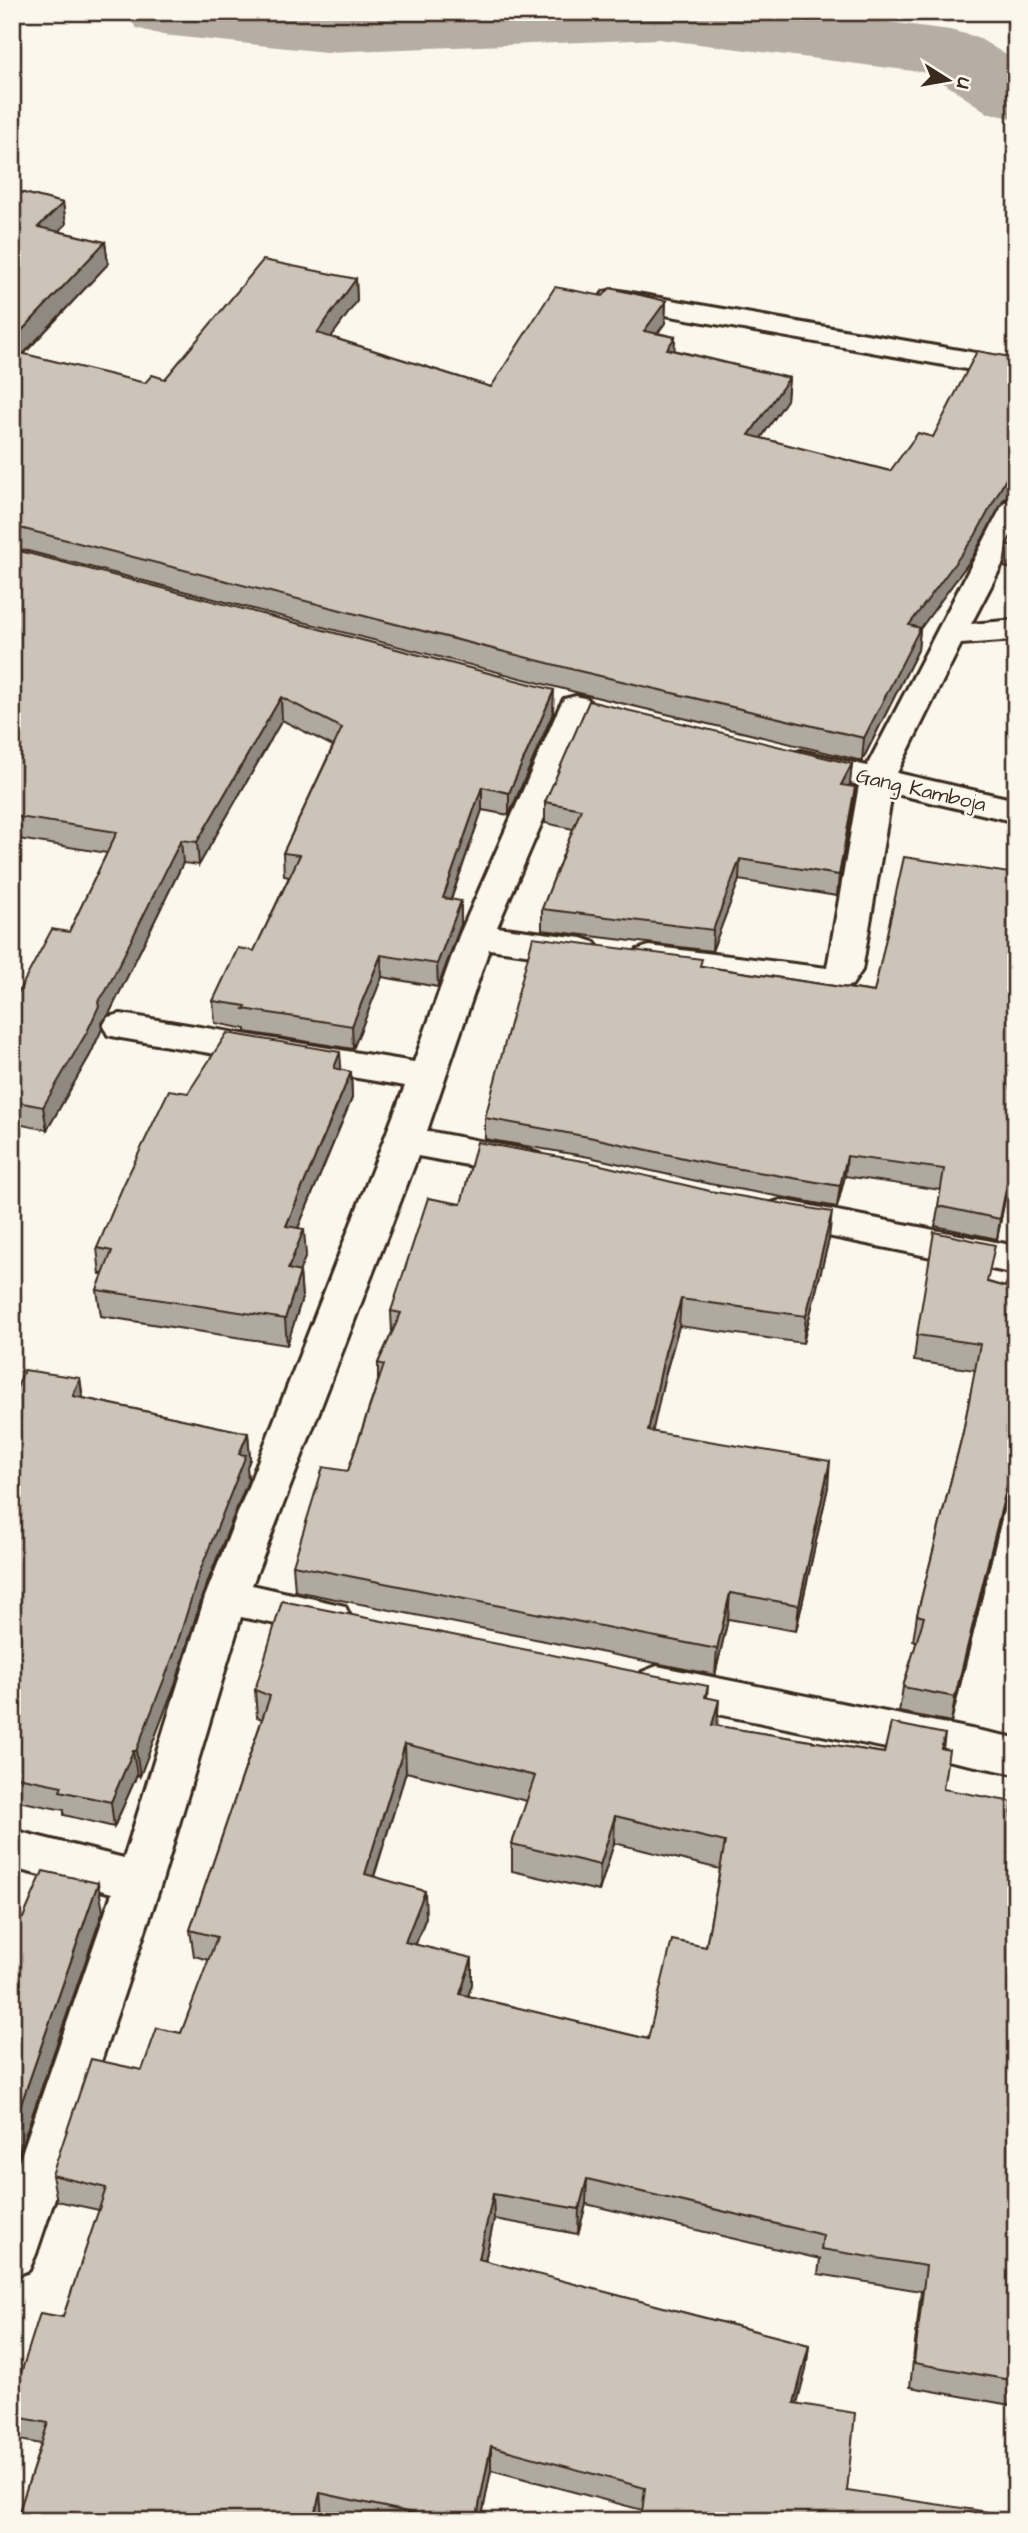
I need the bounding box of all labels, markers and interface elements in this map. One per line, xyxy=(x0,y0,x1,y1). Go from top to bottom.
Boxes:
north arrow xyxy=(912,46,982,116)
text: U xyxy=(949,75,977,91)
street label: Gang Kamboja xyxy=(853,761,989,821)

